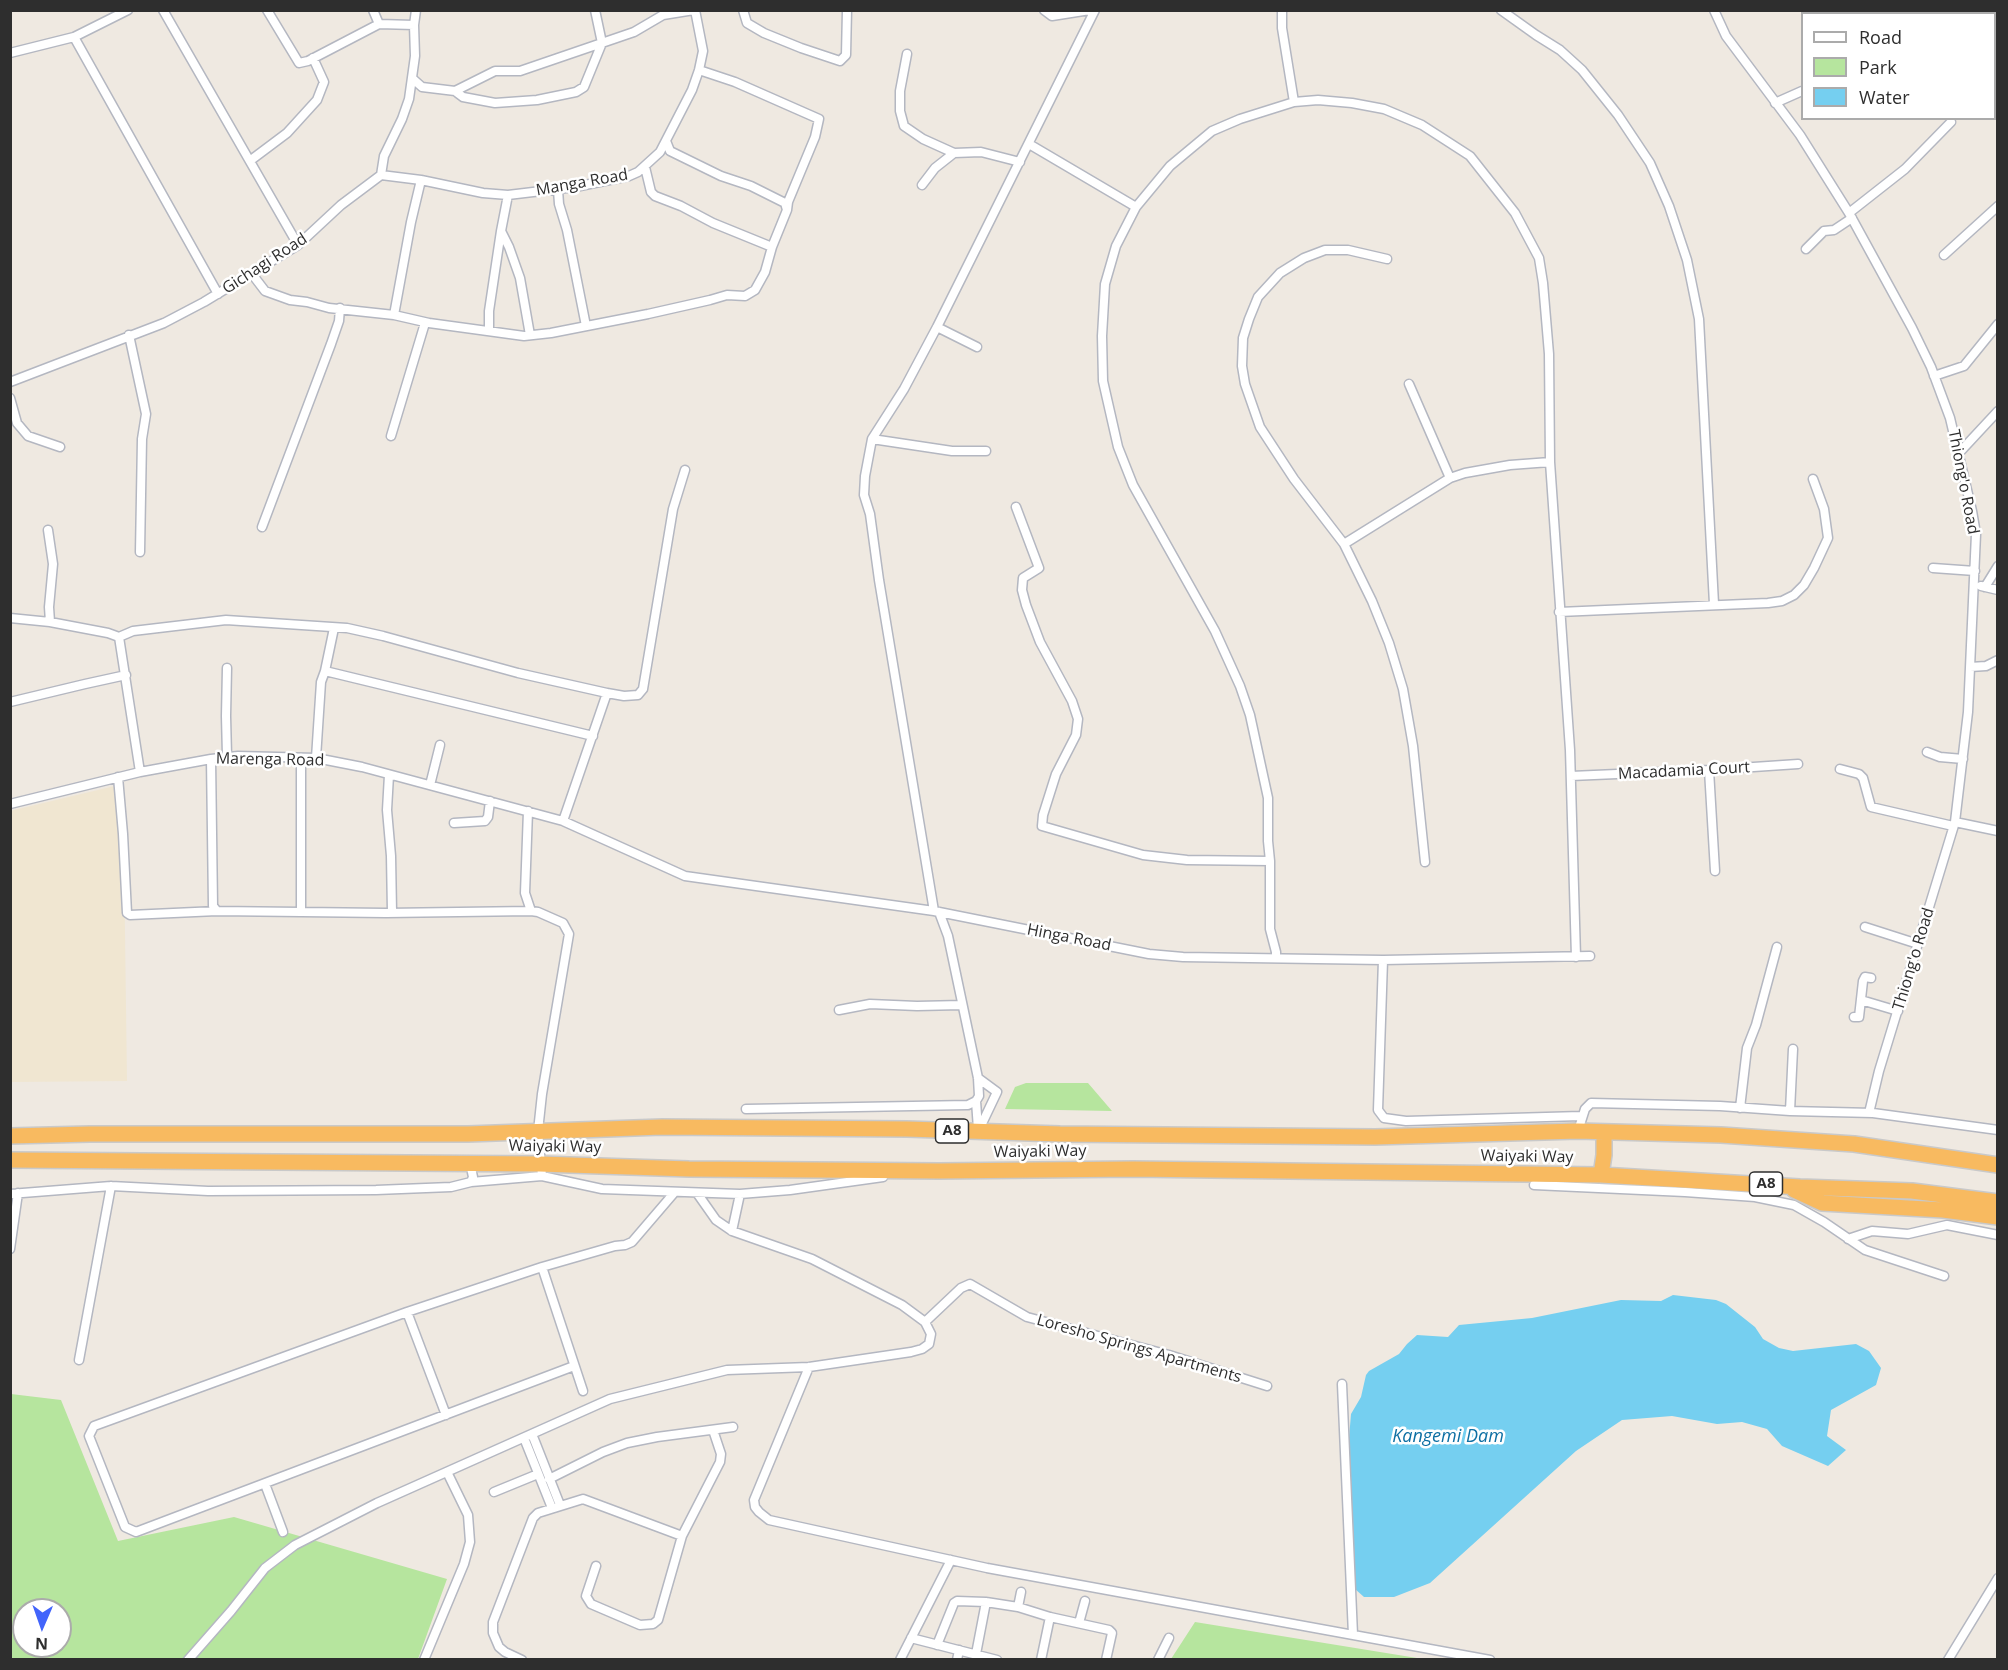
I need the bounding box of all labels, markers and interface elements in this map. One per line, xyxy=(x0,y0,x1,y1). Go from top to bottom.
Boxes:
legend xyxy=(1801,12,1996,120)
text: Road xyxy=(1859,25,1902,49)
text: Park xyxy=(1859,55,1897,79)
text: Water xyxy=(1859,85,1910,109)
street label: Manga Road xyxy=(535,165,629,201)
street label: Gichagi Road xyxy=(219,230,311,298)
street label: Thiong'o Road xyxy=(1943,428,1983,536)
street label: Marenga Road xyxy=(216,749,324,771)
street label: Macadamia Court xyxy=(1618,758,1750,784)
street label: Thiong'o Road xyxy=(1889,905,1939,1013)
street label: Hinga Road xyxy=(1025,920,1113,956)
road number: A8 xyxy=(936,1119,968,1143)
street label: Waiyaki Way xyxy=(508,1137,602,1157)
street label: Waiyaki Way xyxy=(993,1142,1087,1162)
street label: Waiyaki Way xyxy=(1480,1147,1574,1167)
road number: A8 xyxy=(1750,1172,1782,1196)
street label: Loresho Springs Apartments xyxy=(1034,1311,1244,1387)
water label: Kangemi Dam xyxy=(1392,1426,1504,1448)
north arrow xyxy=(12,1598,72,1658)
text: N xyxy=(35,1633,48,1655)

